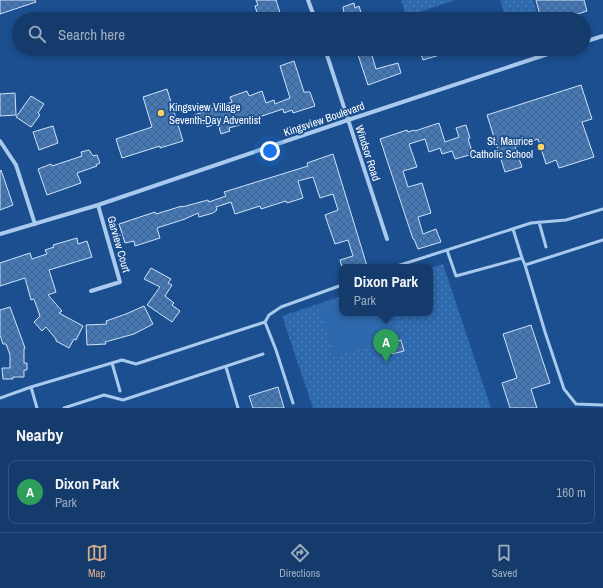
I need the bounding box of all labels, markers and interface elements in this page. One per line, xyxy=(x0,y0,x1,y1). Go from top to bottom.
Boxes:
search box xyxy=(12,12,591,56)
icon: search xyxy=(26,23,48,45)
text: Search here xyxy=(58,24,125,45)
street label: Kingsview Boulevard xyxy=(282,99,366,139)
place label: Kingsview Village Seventh-Day Adventist xyxy=(169,100,261,127)
marker: Kingsview Village Seventh-Day Adventist xyxy=(156,108,166,118)
street label: Windsor Road xyxy=(352,123,384,183)
place label: St. Maurice Catholic School xyxy=(470,134,533,161)
your location xyxy=(260,141,280,161)
marker: St. Maurice Catholic School xyxy=(536,142,546,152)
street label: Garview Court xyxy=(104,214,134,274)
popup xyxy=(339,264,433,316)
text: Dixon Park xyxy=(354,271,418,292)
text: Park xyxy=(354,292,376,309)
pin: A xyxy=(373,329,399,362)
text: Nearby xyxy=(16,423,63,446)
text: Dixon Park xyxy=(55,473,119,494)
text: A xyxy=(26,484,34,501)
text: 160 m xyxy=(556,484,586,501)
text: Park xyxy=(55,494,77,511)
tab: Map xyxy=(86,542,108,580)
tab: Directions xyxy=(279,542,320,580)
tab: Saved xyxy=(492,542,517,580)

